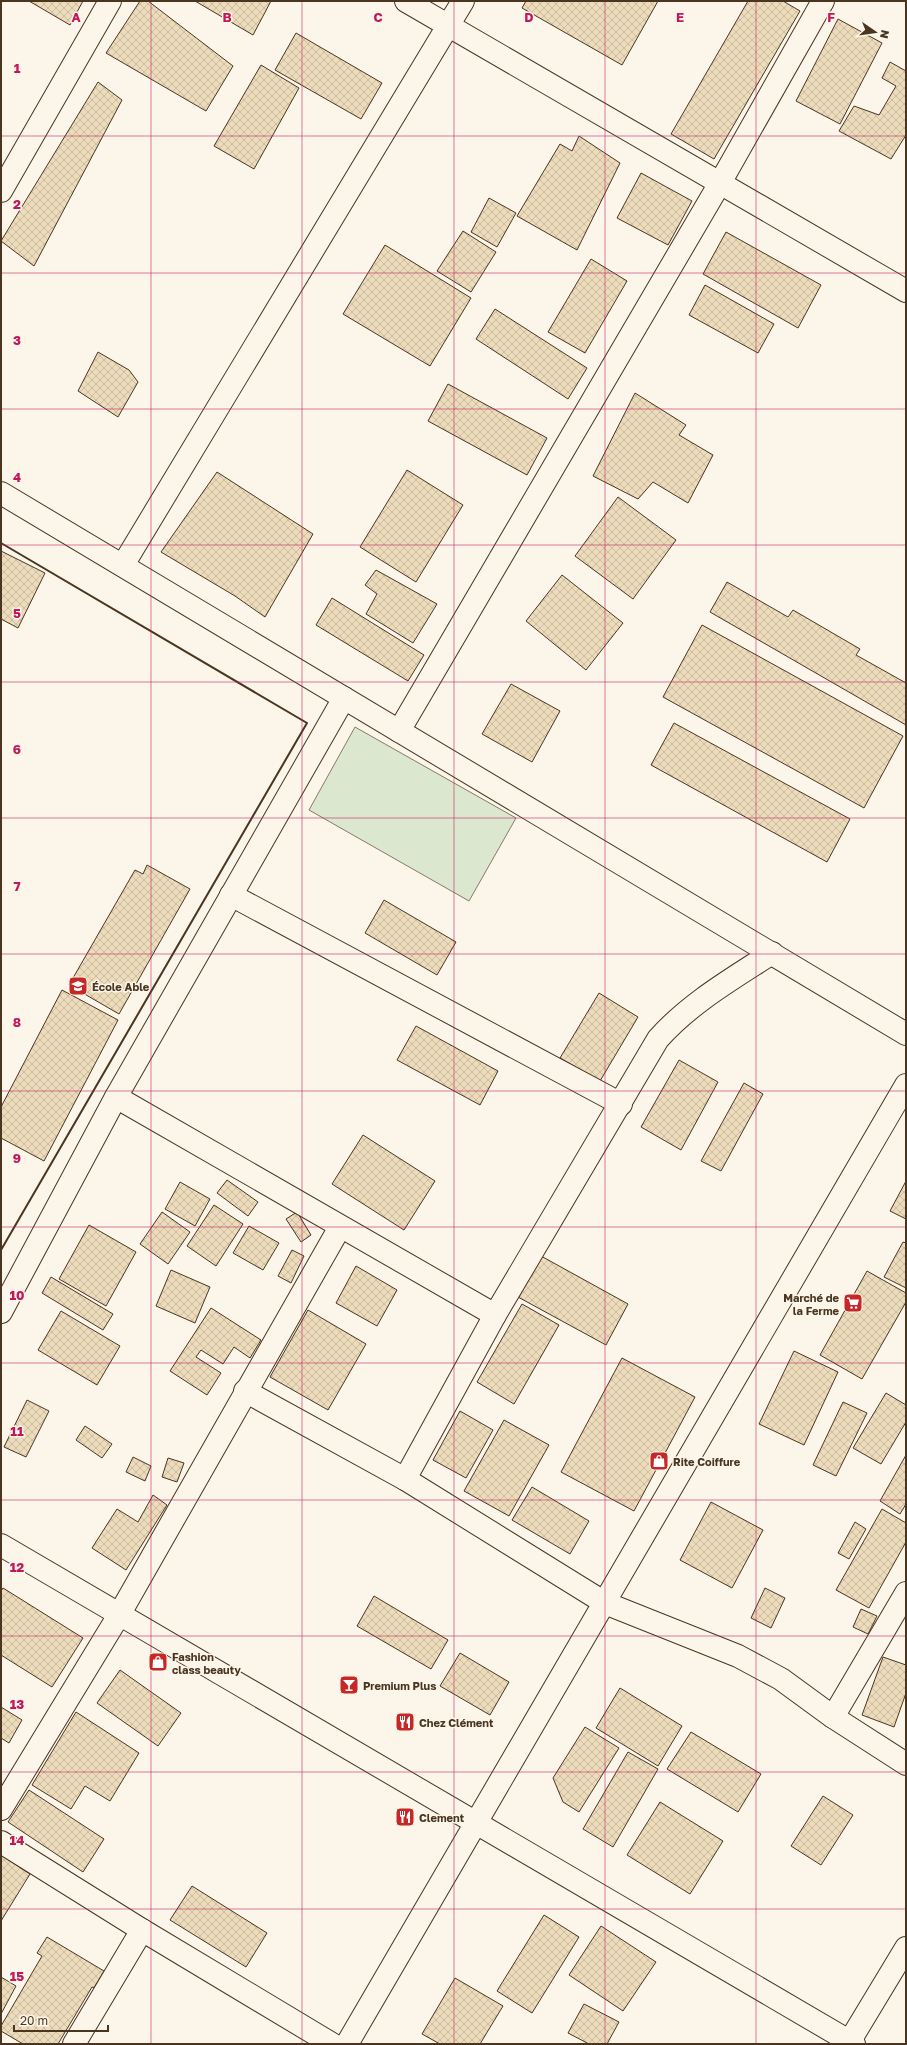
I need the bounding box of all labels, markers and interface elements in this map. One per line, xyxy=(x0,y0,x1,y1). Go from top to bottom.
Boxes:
text: A xyxy=(71,9,81,25)
text: B xyxy=(222,9,232,25)
text: C xyxy=(373,9,383,25)
text: D xyxy=(524,9,534,25)
text: E xyxy=(676,9,684,25)
text: F xyxy=(827,9,835,25)
north arrow xyxy=(855,12,895,52)
text: N xyxy=(878,29,893,40)
text: 1 xyxy=(14,60,21,76)
text: 2 xyxy=(13,196,21,212)
text: 3 xyxy=(13,332,21,348)
text: 4 xyxy=(13,469,21,485)
text: 5 xyxy=(13,605,21,621)
text: 6 xyxy=(13,741,21,757)
text: 7 xyxy=(13,878,21,894)
school or university icon: École Able xyxy=(67,975,89,997)
place label: École Able xyxy=(92,980,150,993)
text: 8 xyxy=(13,1014,21,1030)
text: 9 xyxy=(13,1150,21,1166)
text: 10 xyxy=(9,1287,25,1303)
place label: Marché de la Ferme xyxy=(783,1291,840,1317)
supermarket icon: Marché de la Ferme xyxy=(842,1292,864,1314)
text: 11 xyxy=(10,1423,24,1439)
shop icon: Rite Coiffure xyxy=(648,1450,670,1472)
place label: Rite Coiffure xyxy=(673,1455,741,1468)
text: 12 xyxy=(10,1559,24,1575)
place label: Fashion class beauty xyxy=(172,1650,241,1676)
shop icon: Fashion class beauty xyxy=(147,1651,169,1673)
bar icon: Premium Plus xyxy=(338,1674,360,1696)
place label: Premium Plus xyxy=(363,1679,436,1692)
text: 13 xyxy=(10,1696,24,1712)
restaurant icon: Chez Clément xyxy=(394,1711,416,1733)
place label: Chez Clément xyxy=(419,1716,494,1729)
restaurant icon: Clement xyxy=(394,1806,416,1828)
place label: Clement xyxy=(419,1811,465,1824)
text: 14 xyxy=(10,1832,24,1848)
text: 15 xyxy=(10,1968,24,1984)
scale bar xyxy=(14,2007,108,2033)
text: 20 m xyxy=(20,2013,48,2028)

